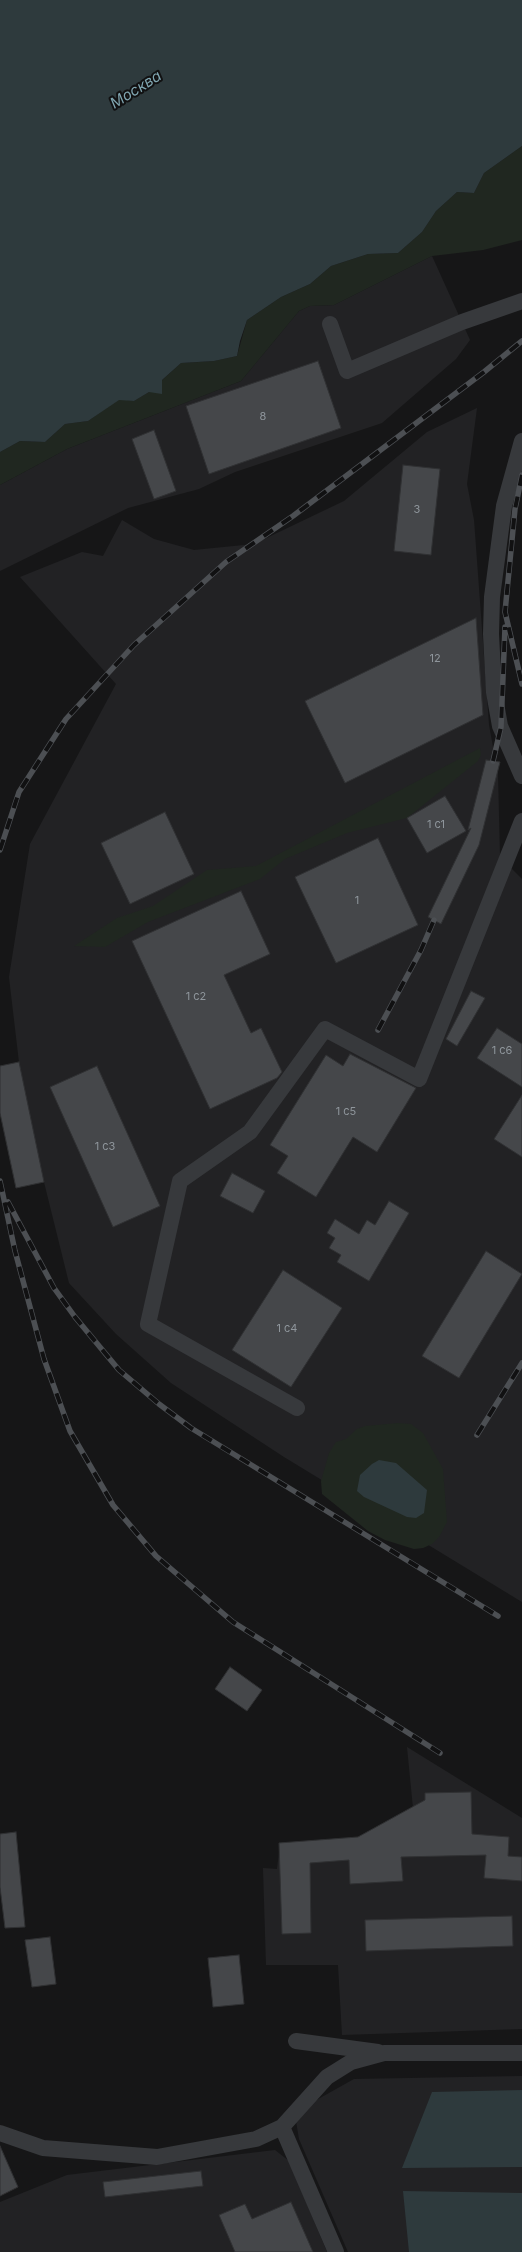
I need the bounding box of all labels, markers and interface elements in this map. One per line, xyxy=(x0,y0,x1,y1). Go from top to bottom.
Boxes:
water label: Москва xyxy=(107,67,165,113)
house number: 8 xyxy=(260,410,266,424)
house number: 3 xyxy=(414,503,420,517)
house number: 12 xyxy=(429,652,441,666)
house number: 1 с1 xyxy=(427,818,445,832)
house number: 1 xyxy=(355,894,359,908)
house number: 1 с2 xyxy=(186,990,206,1004)
house number: 1 с6 xyxy=(492,1044,512,1058)
house number: 1 с5 xyxy=(336,1105,356,1119)
house number: 1 с3 xyxy=(95,1140,115,1154)
house number: 1 с4 xyxy=(277,1322,297,1336)

